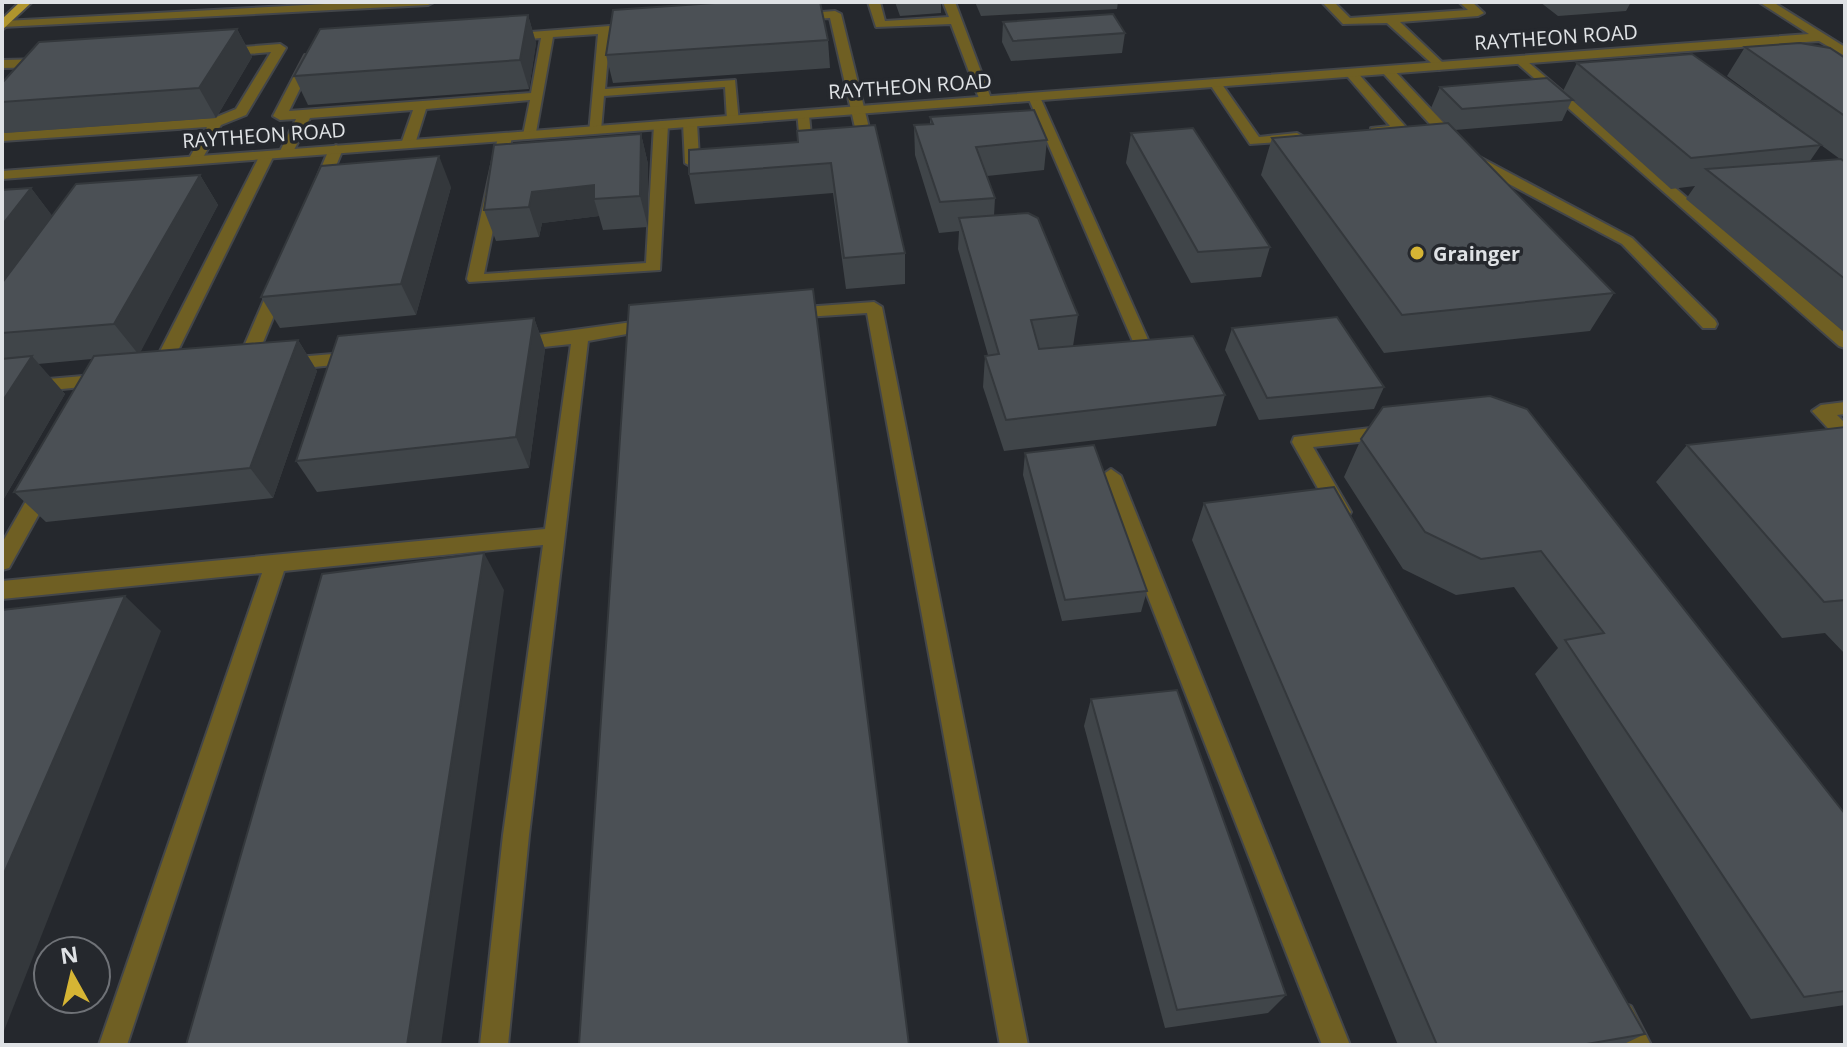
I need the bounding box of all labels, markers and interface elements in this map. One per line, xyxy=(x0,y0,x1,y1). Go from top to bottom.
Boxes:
street label: RAYTHEON ROAD xyxy=(1473,18,1639,56)
street label: RAYTHEON ROAD xyxy=(827,67,993,105)
street label: RAYTHEON ROAD xyxy=(181,116,347,154)
place label: Grainger xyxy=(1433,240,1520,267)
marker: Grainger xyxy=(1408,244,1426,262)
north arrow xyxy=(32,935,112,1015)
text: N xyxy=(58,938,80,970)

